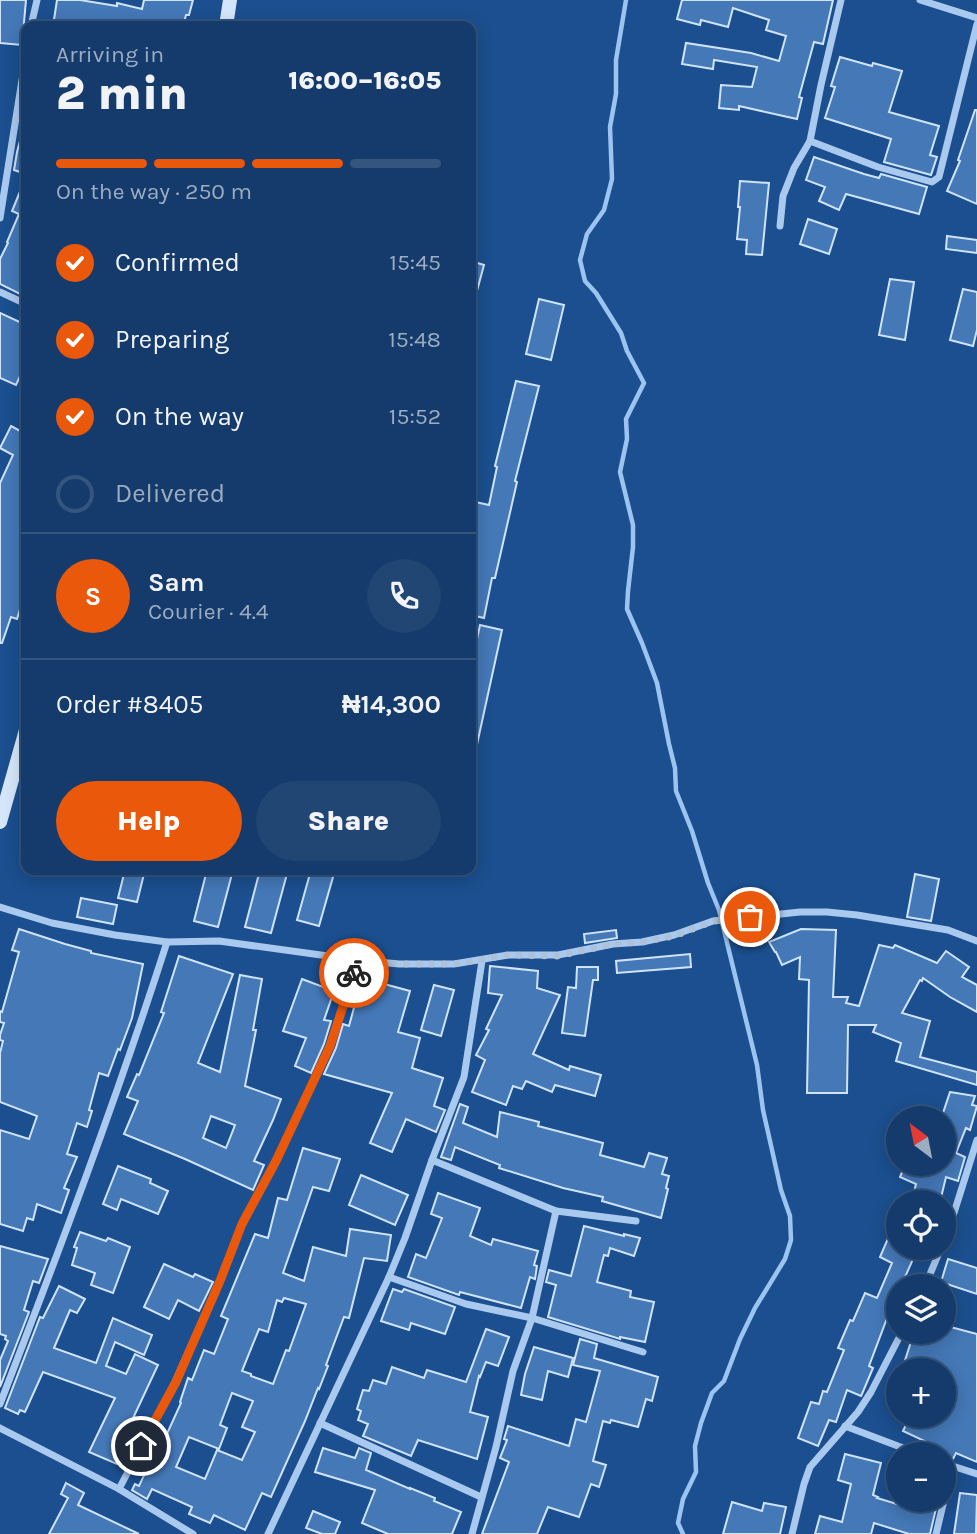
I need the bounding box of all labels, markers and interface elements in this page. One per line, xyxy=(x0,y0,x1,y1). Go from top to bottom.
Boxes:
text: Arriving in xyxy=(56,41,164,68)
text: 16:00–16:05 xyxy=(288,65,441,96)
text: 2 min xyxy=(56,67,188,121)
text: On the way · 250 m xyxy=(56,178,252,205)
icon: check xyxy=(56,244,94,282)
text: Confirmed xyxy=(115,247,240,278)
text: 15:45 xyxy=(389,249,441,276)
icon: check xyxy=(56,321,94,359)
text: Preparing xyxy=(115,324,229,355)
text: 15:48 xyxy=(388,326,441,353)
icon: check xyxy=(56,398,94,436)
text: On the way xyxy=(115,401,244,432)
text: 15:52 xyxy=(389,403,441,430)
text: Delivered xyxy=(115,478,225,509)
button: phone xyxy=(367,559,441,633)
text: Sam xyxy=(148,567,204,598)
text: S xyxy=(85,581,101,612)
text: Courier · 4.4 xyxy=(148,598,269,625)
text: Order #8405 xyxy=(56,689,203,720)
text: ₦14,300 xyxy=(342,689,441,720)
button: Help xyxy=(56,781,242,861)
button: Share xyxy=(256,781,441,861)
pin xyxy=(720,887,780,947)
icon: bag xyxy=(731,898,769,936)
courier xyxy=(319,938,389,1008)
icon: bike xyxy=(335,954,373,992)
north arrow xyxy=(886,1106,956,1176)
map controls xyxy=(886,1106,956,1512)
button: locate xyxy=(886,1190,956,1260)
button: layers xyxy=(886,1274,956,1344)
button: + xyxy=(886,1358,956,1428)
pin xyxy=(111,1416,171,1476)
icon: home xyxy=(122,1427,160,1465)
button: − xyxy=(886,1442,956,1512)

